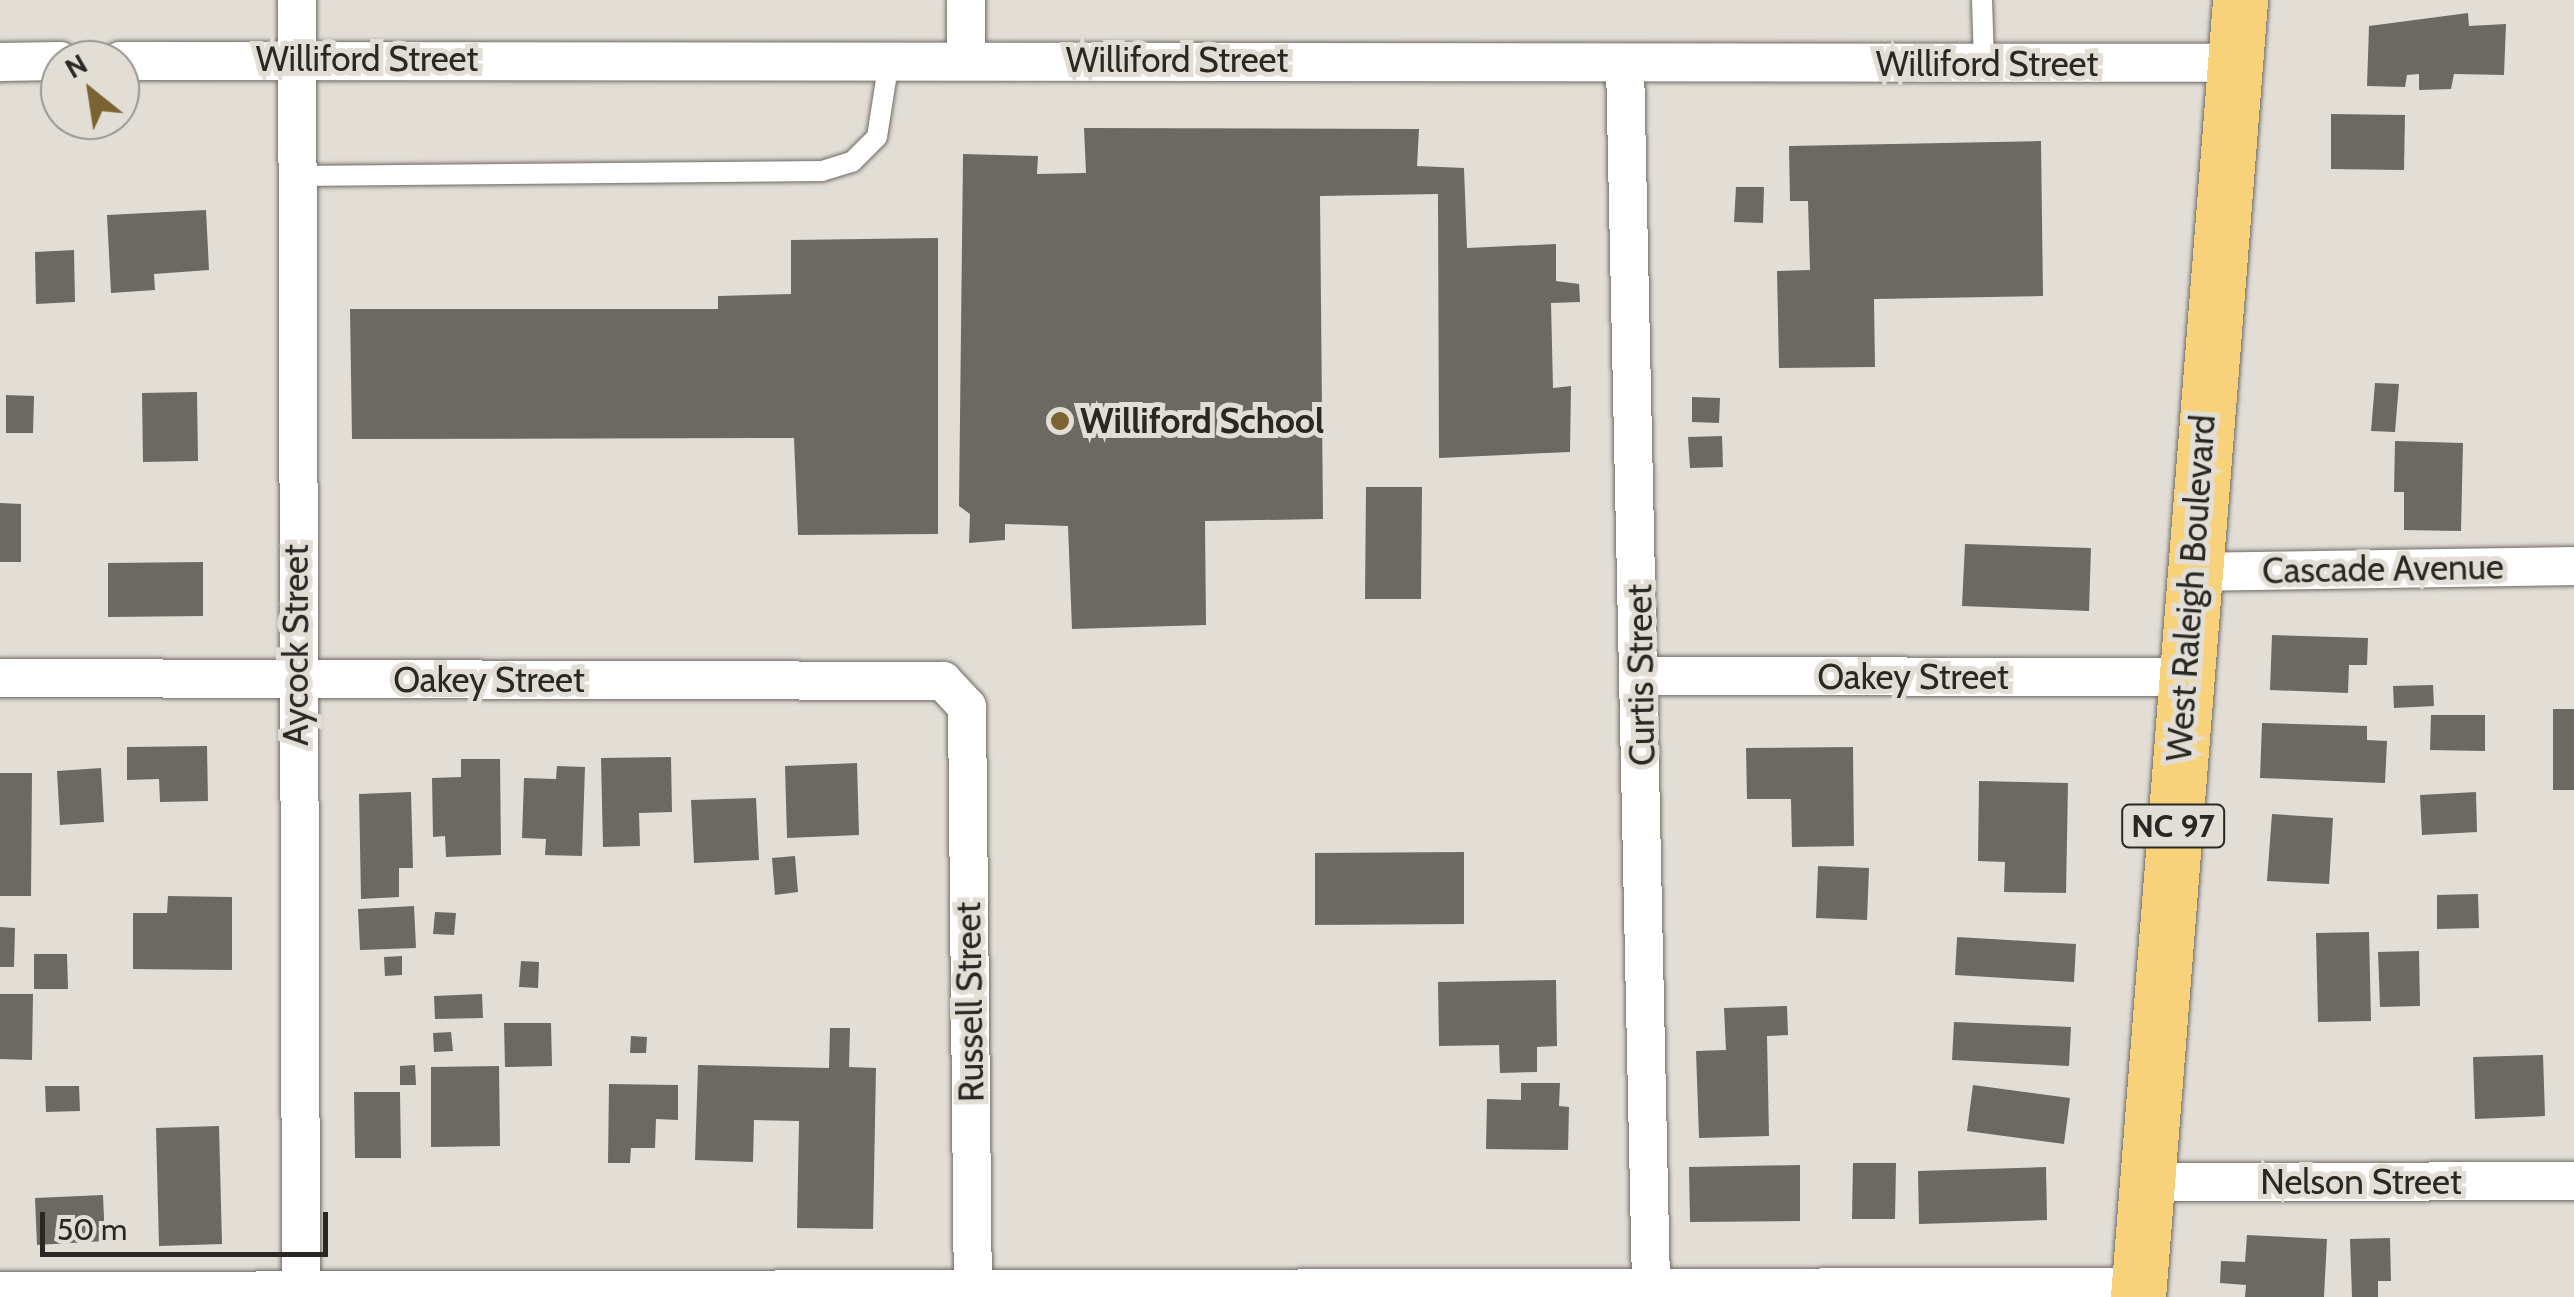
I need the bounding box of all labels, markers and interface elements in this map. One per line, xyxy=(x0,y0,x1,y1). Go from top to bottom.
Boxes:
street label: Williford Street xyxy=(256,38,478,80)
street label: Williford Street xyxy=(1066,39,1288,81)
north arrow xyxy=(40,40,140,140)
street label: Williford Street xyxy=(1876,43,2098,85)
text: N xyxy=(59,46,93,85)
place label: Williford School xyxy=(1080,400,1324,442)
marker: Williford School xyxy=(1049,410,1071,432)
street label: West Raleigh Boulevard xyxy=(2158,413,2224,763)
street label: Aycock Street xyxy=(275,544,317,746)
street label: Cascade Avenue xyxy=(2262,546,2504,592)
street label: Curtis Street xyxy=(1618,584,1664,766)
street label: Oakey Street xyxy=(1817,656,2009,698)
street label: Oakey Street xyxy=(393,659,585,701)
road number: NC 97 xyxy=(2120,799,2226,853)
street label: Russell Street xyxy=(947,902,993,1102)
street label: Nelson Street xyxy=(2260,1161,2462,1203)
scale bar xyxy=(45,1192,332,1254)
text: 50 m xyxy=(57,1211,127,1248)

